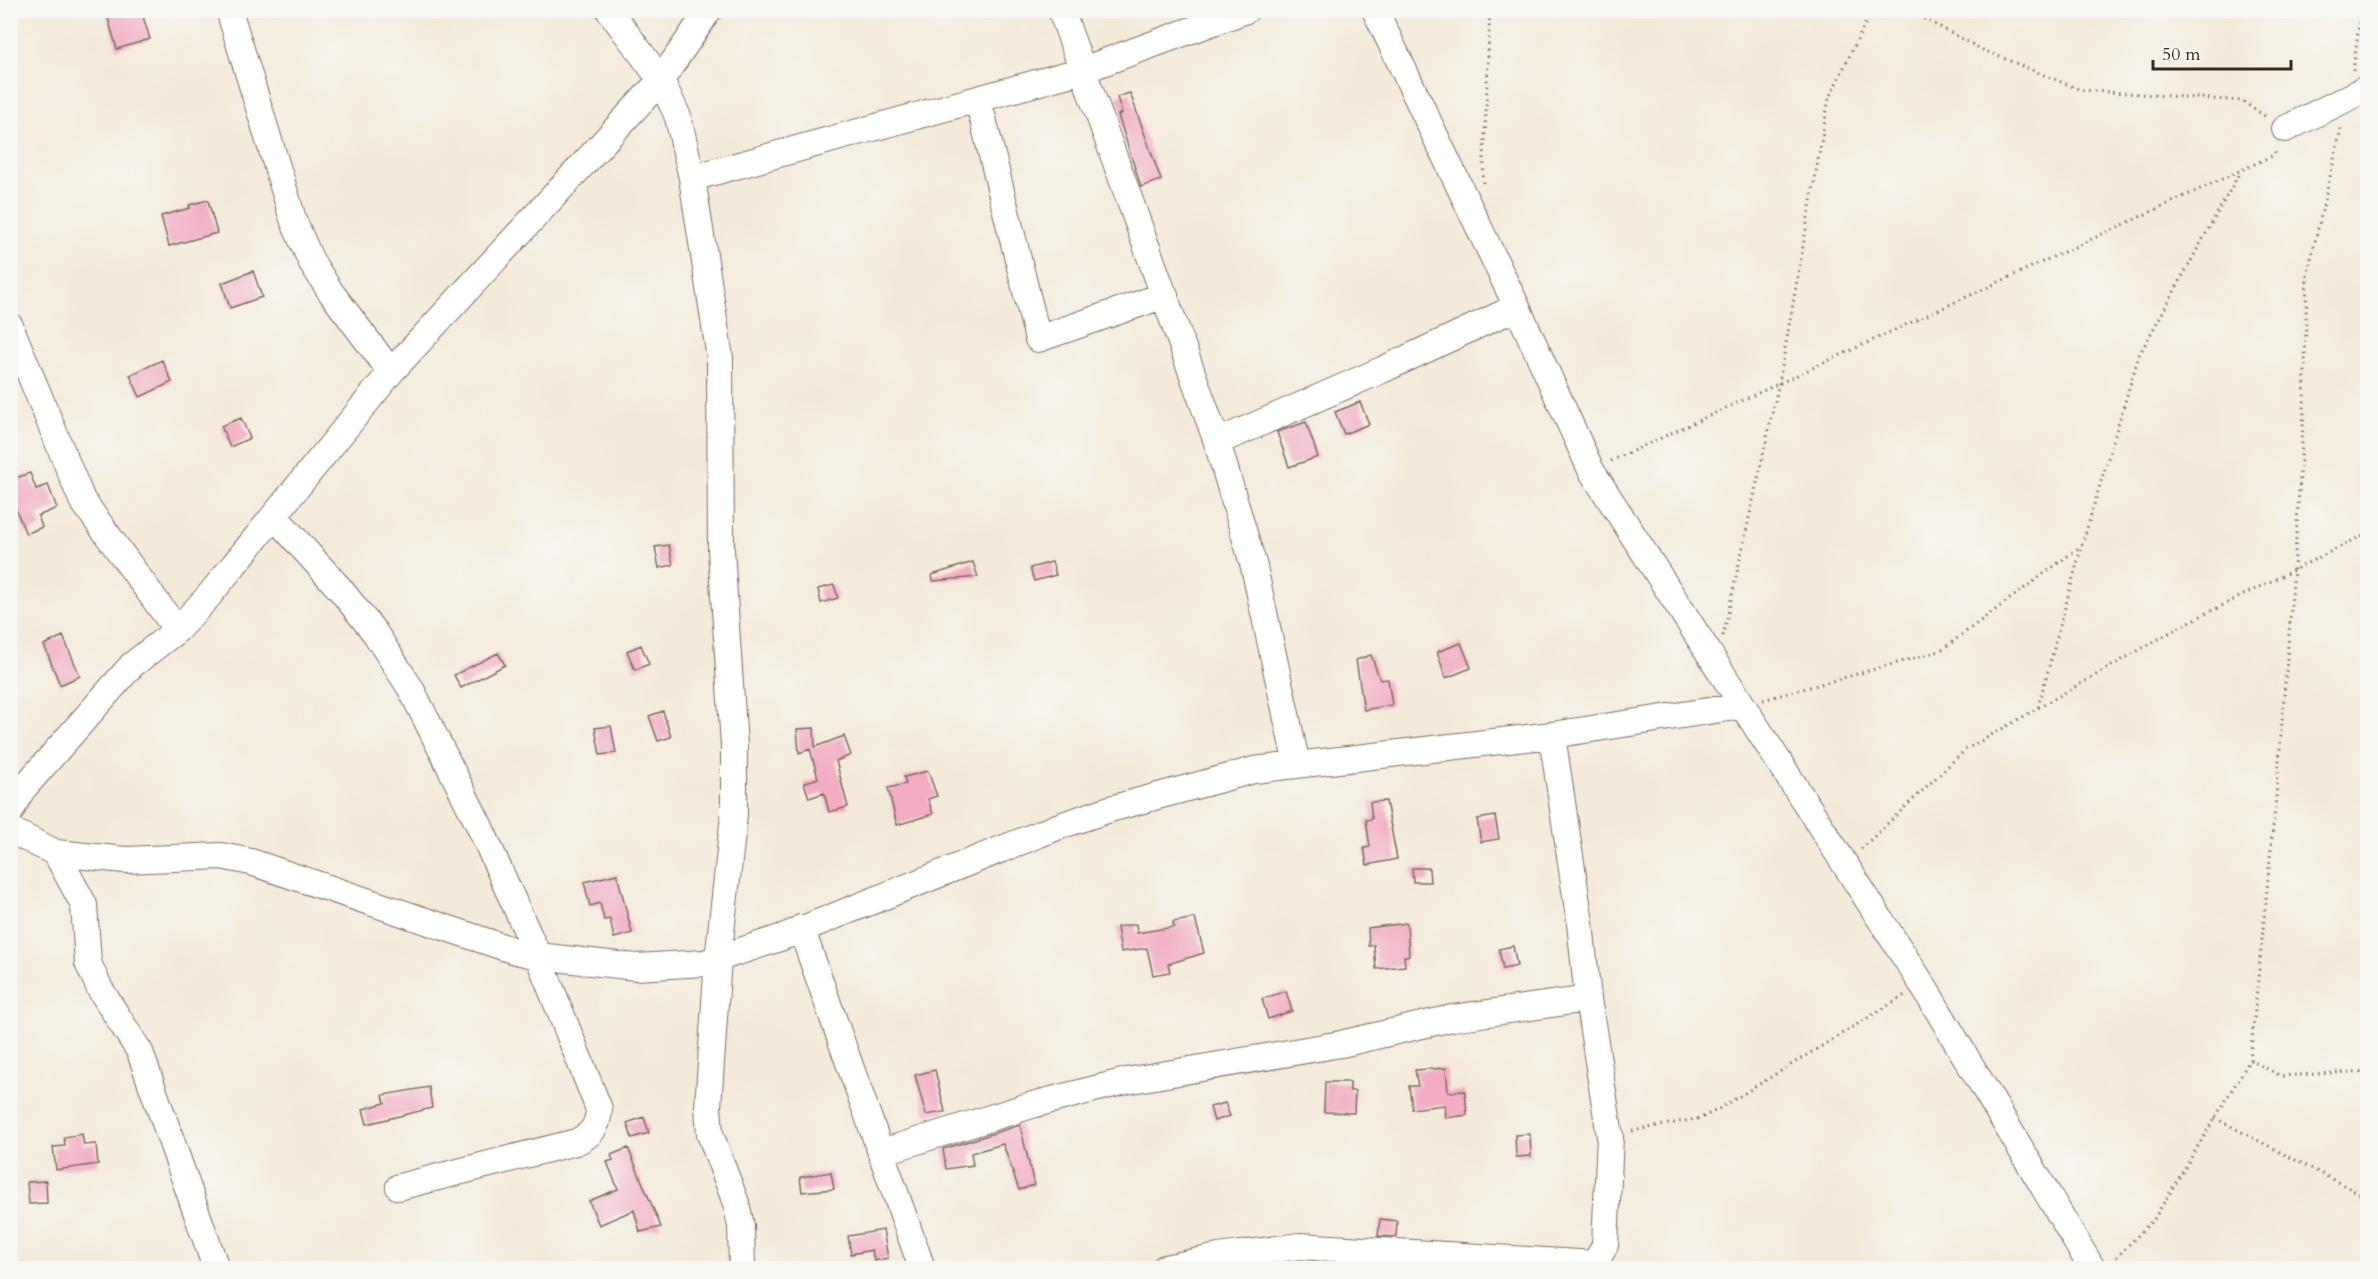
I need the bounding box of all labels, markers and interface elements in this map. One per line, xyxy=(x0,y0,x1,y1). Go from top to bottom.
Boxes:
scale bar xyxy=(2153,33,2291,71)
text: 50 m xyxy=(2162,42,2201,67)

